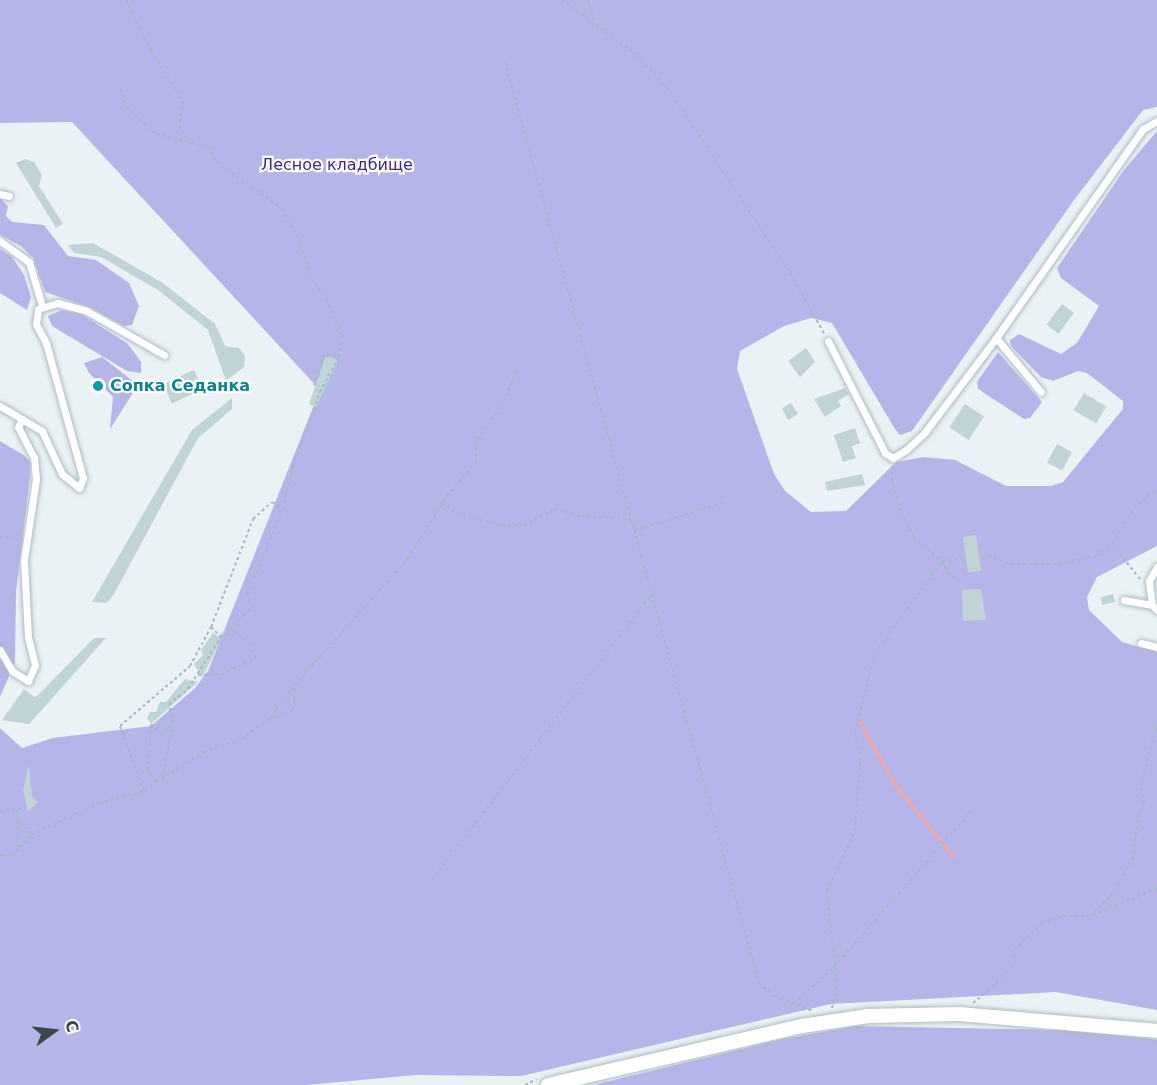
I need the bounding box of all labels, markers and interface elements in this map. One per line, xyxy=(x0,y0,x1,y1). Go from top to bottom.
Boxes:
park label: Лесное кладбище xyxy=(261,155,413,175)
place label: Сопка Седанка xyxy=(110,376,250,396)
marker: Сопка Седанка xyxy=(91,379,105,393)
north arrow xyxy=(24,1001,84,1061)
text: С xyxy=(61,1018,83,1034)

